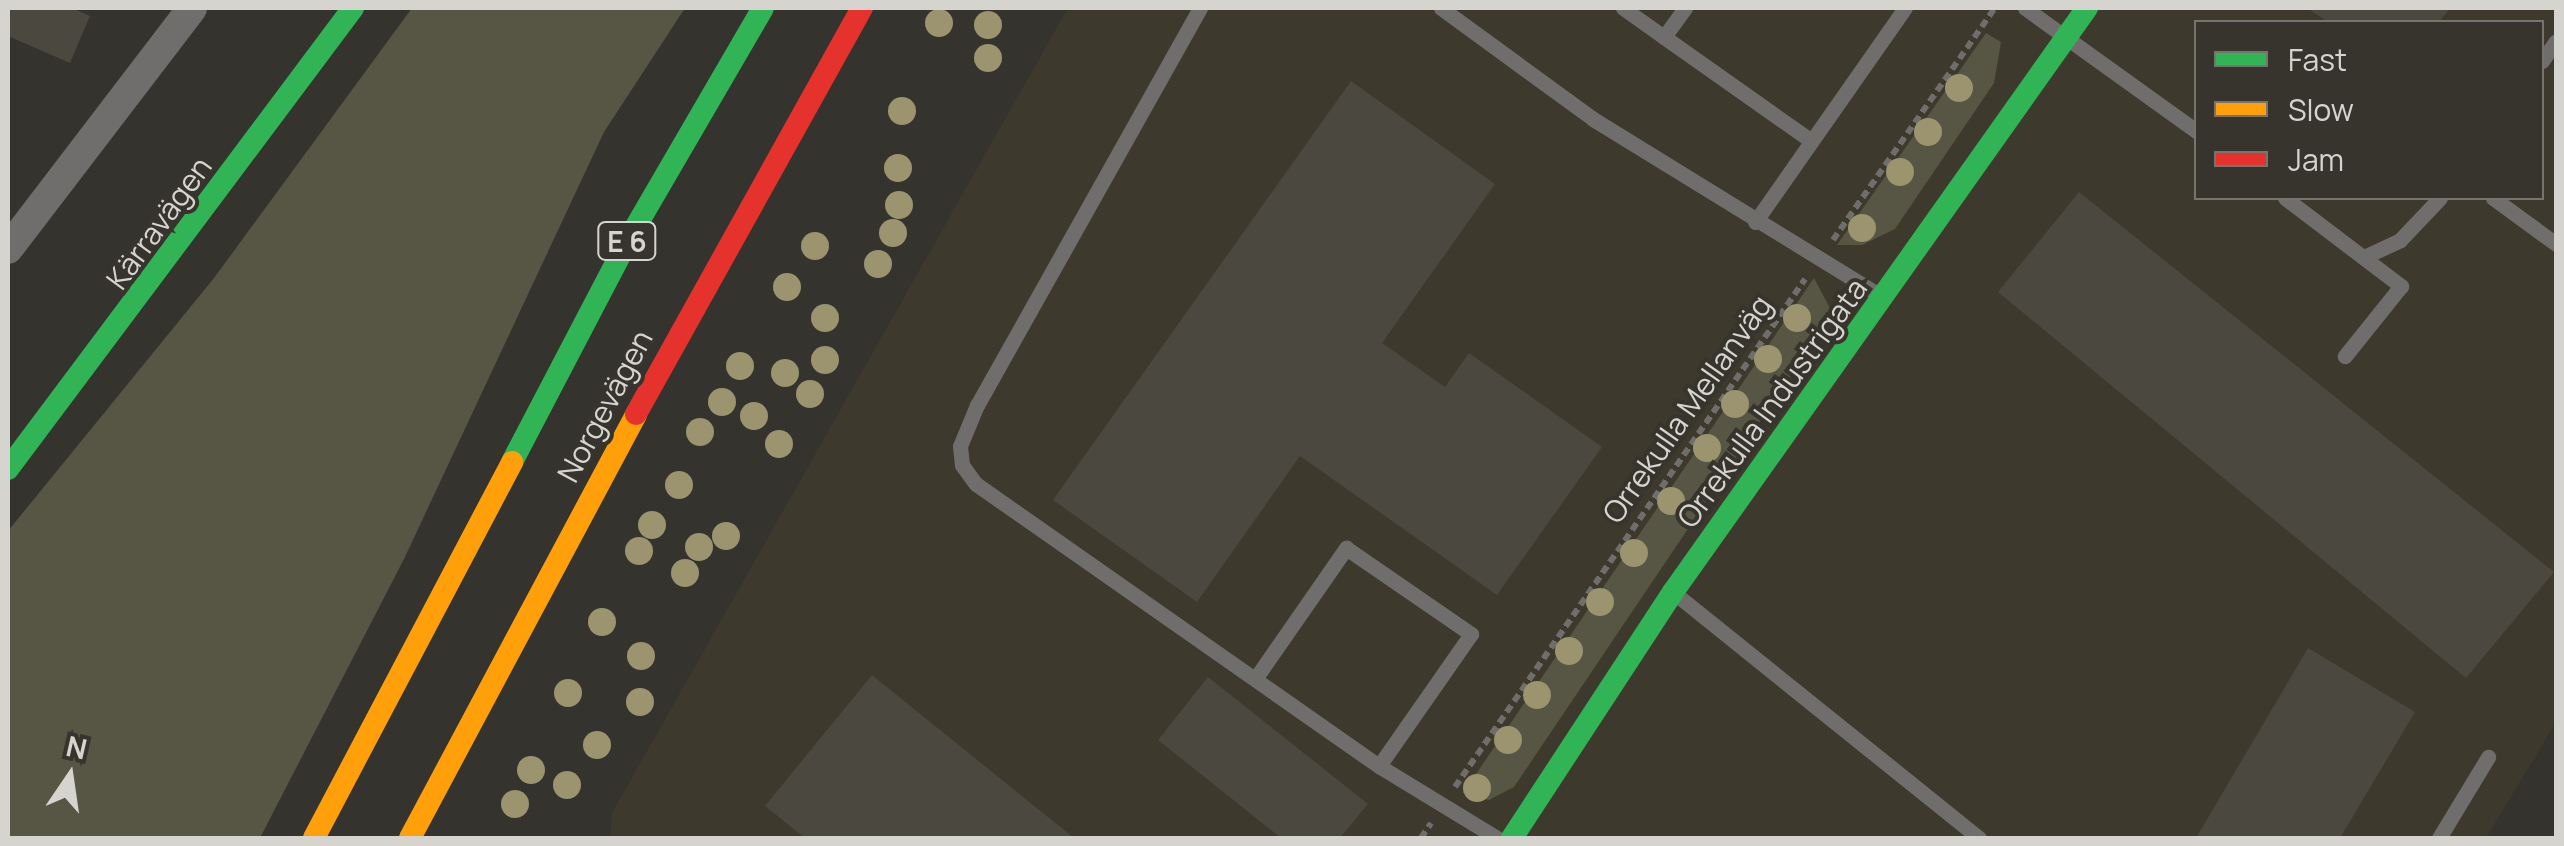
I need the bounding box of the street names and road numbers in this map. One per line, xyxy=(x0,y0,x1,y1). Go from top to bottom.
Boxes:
street label: Kärravägen xyxy=(99,150,219,296)
road number: E 6 xyxy=(597,218,657,264)
street label: Orrekulla Industrigata xyxy=(1670,271,1874,535)
street label: Orrekulla Mellanväg xyxy=(1595,288,1779,530)
street label: Norgevägen xyxy=(550,324,660,488)

